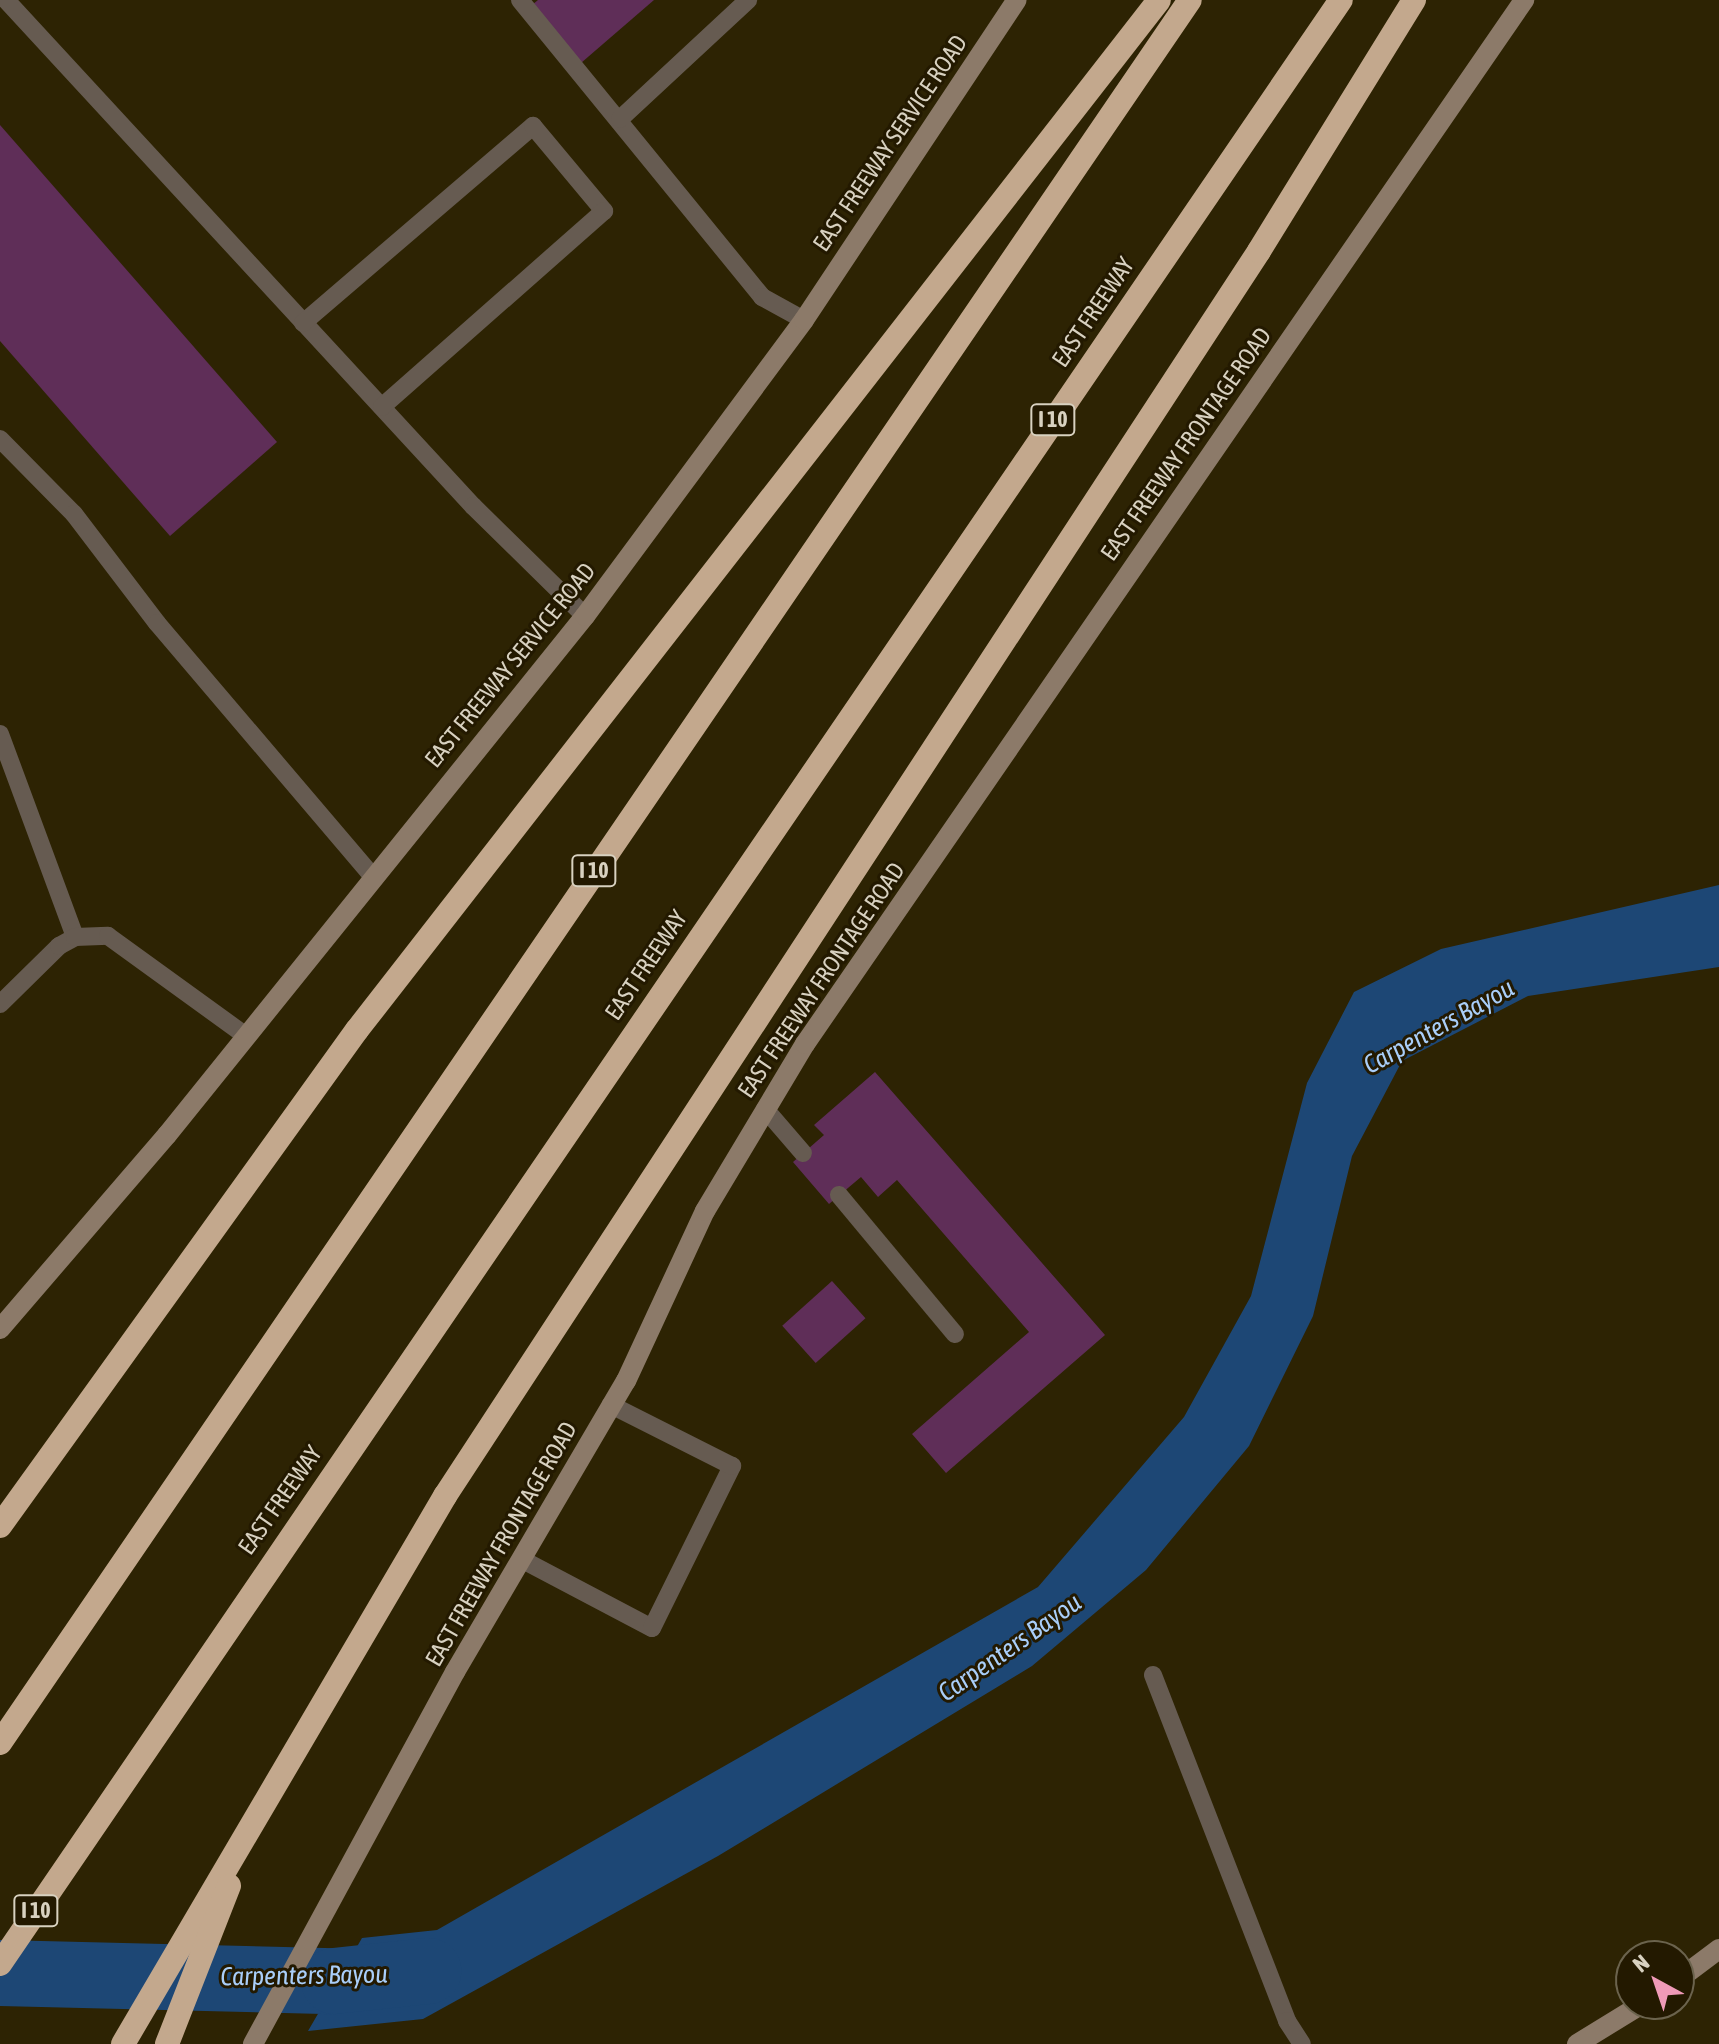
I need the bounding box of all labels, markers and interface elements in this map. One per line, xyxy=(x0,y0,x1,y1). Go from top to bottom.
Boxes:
street label: EAST FREEWAY SERVICE ROAD xyxy=(807,29,973,257)
street label: EAST FREEWAY xyxy=(1046,252,1140,372)
street label: EAST FREEWAY FRONTAGE ROAD xyxy=(1095,322,1277,566)
road number: I 10 xyxy=(1029,402,1077,438)
street label: EAST FREEWAY SERVICE ROAD xyxy=(419,557,601,773)
road number: I 10 xyxy=(570,853,618,889)
street label: EAST FREEWAY FRONTAGE ROAD xyxy=(731,857,911,1103)
street label: EAST FREEWAY xyxy=(599,905,693,1025)
water label: Carpenters Bayou xyxy=(1358,973,1520,1081)
street label: EAST FREEWAY FRONTAGE ROAD xyxy=(419,1417,583,1671)
street label: EAST FREEWAY xyxy=(232,1440,328,1560)
water label: Carpenters Bayou xyxy=(933,1587,1087,1709)
road number: I 10 xyxy=(12,1893,60,1929)
north arrow xyxy=(1615,1940,1695,2020)
text: N xyxy=(1628,1949,1654,1977)
water label: Carpenters Bayou xyxy=(220,1959,388,1993)

